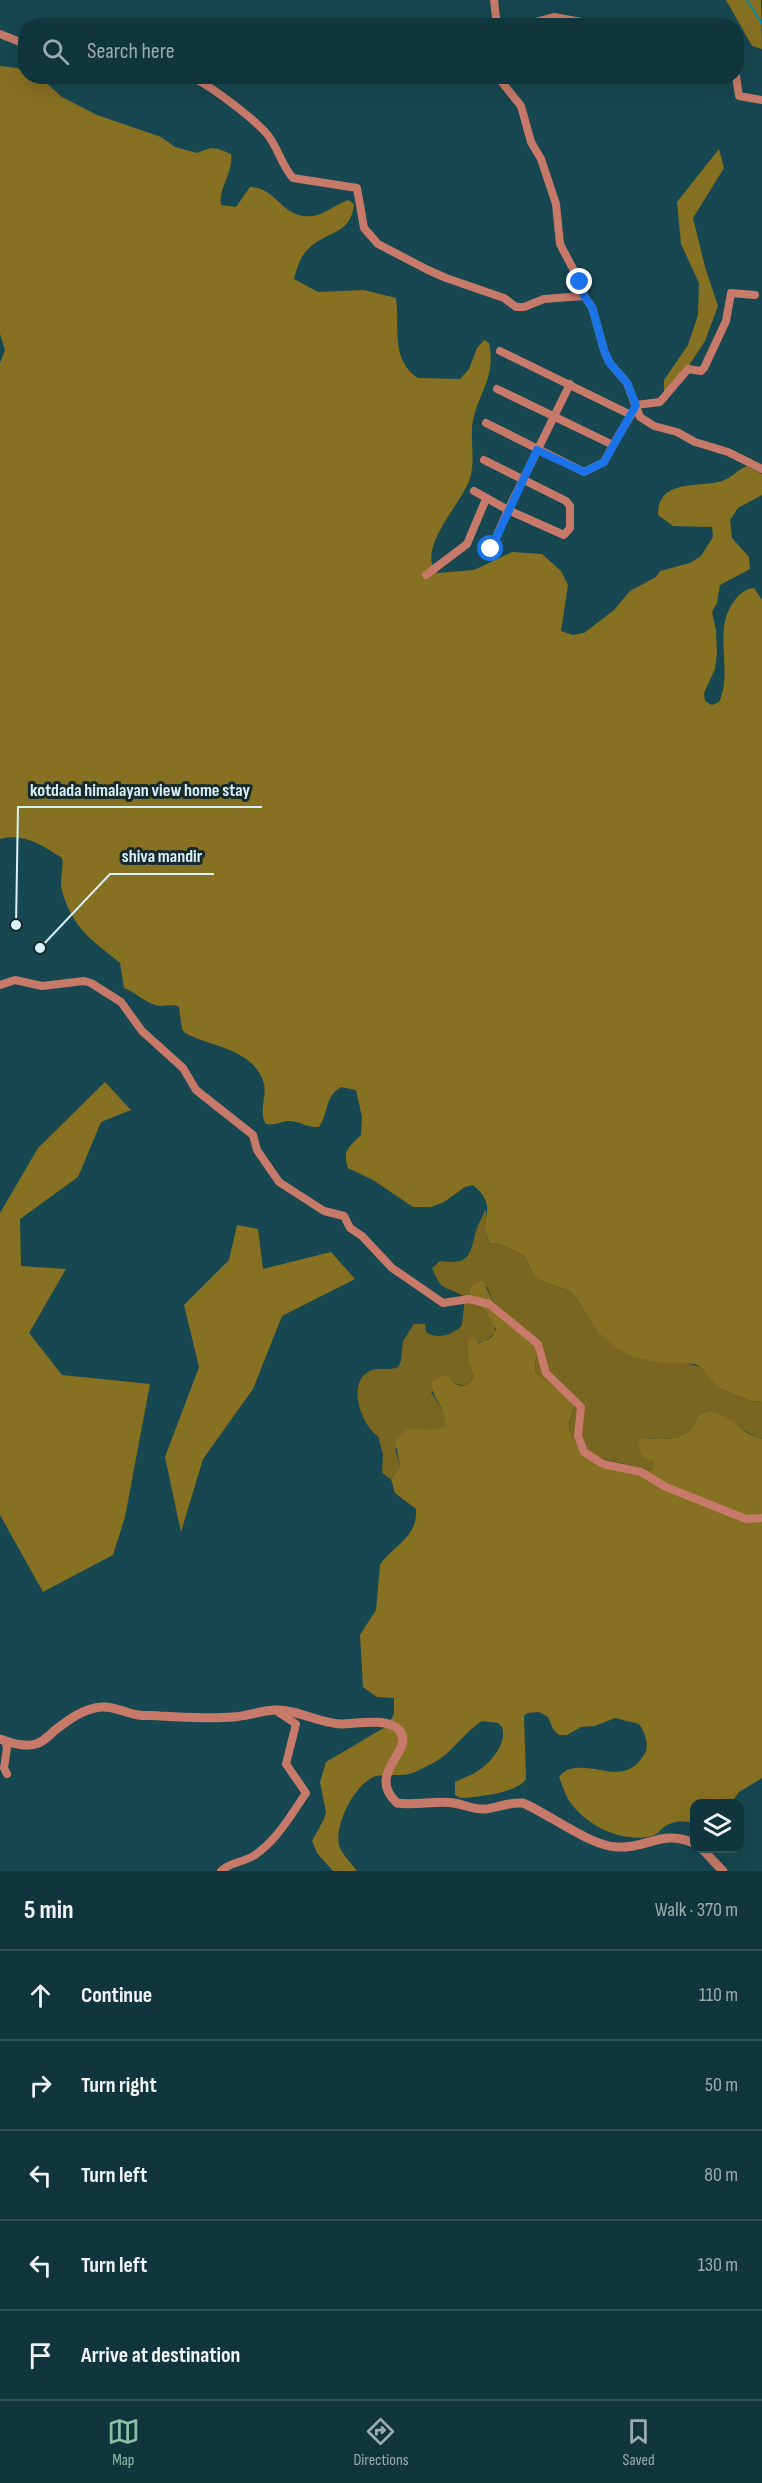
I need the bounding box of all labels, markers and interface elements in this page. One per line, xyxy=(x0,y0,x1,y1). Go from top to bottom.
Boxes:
search box xyxy=(18,18,744,84)
icon: search xyxy=(39,35,72,68)
text: Search here xyxy=(87,38,174,65)
route end xyxy=(566,268,592,294)
route start xyxy=(477,535,503,561)
callout: kotdada himalayan view home stay xyxy=(18,771,262,807)
text: kotdada himalayan view home stay xyxy=(30,780,250,801)
callout: shiva mandir xyxy=(110,838,214,874)
text: shiva mandir xyxy=(122,846,203,867)
map controls xyxy=(690,1799,744,1853)
button: layers xyxy=(690,1799,744,1853)
text: 5 min xyxy=(24,1895,74,1926)
text: Walk · 370 m xyxy=(655,1898,738,1922)
icon: ahead xyxy=(24,1979,57,2012)
text: Continue xyxy=(81,1982,152,2009)
text: 110 m xyxy=(699,1983,738,2007)
icon: right xyxy=(24,2069,57,2102)
text: Turn right xyxy=(81,2072,157,2099)
text: 50 m xyxy=(705,2073,738,2097)
icon: left xyxy=(24,2159,57,2192)
text: Turn left xyxy=(81,2162,147,2189)
text: 80 m xyxy=(704,2163,738,2187)
icon: left xyxy=(24,2249,57,2282)
text: Turn left xyxy=(81,2252,147,2279)
text: 130 m xyxy=(698,2253,738,2277)
icon: arrive xyxy=(24,2339,57,2372)
text: Arrive at destination xyxy=(81,2342,240,2369)
tab: Map xyxy=(107,2415,140,2470)
tab: Directions xyxy=(353,2415,409,2470)
tab: Saved xyxy=(622,2415,655,2470)

